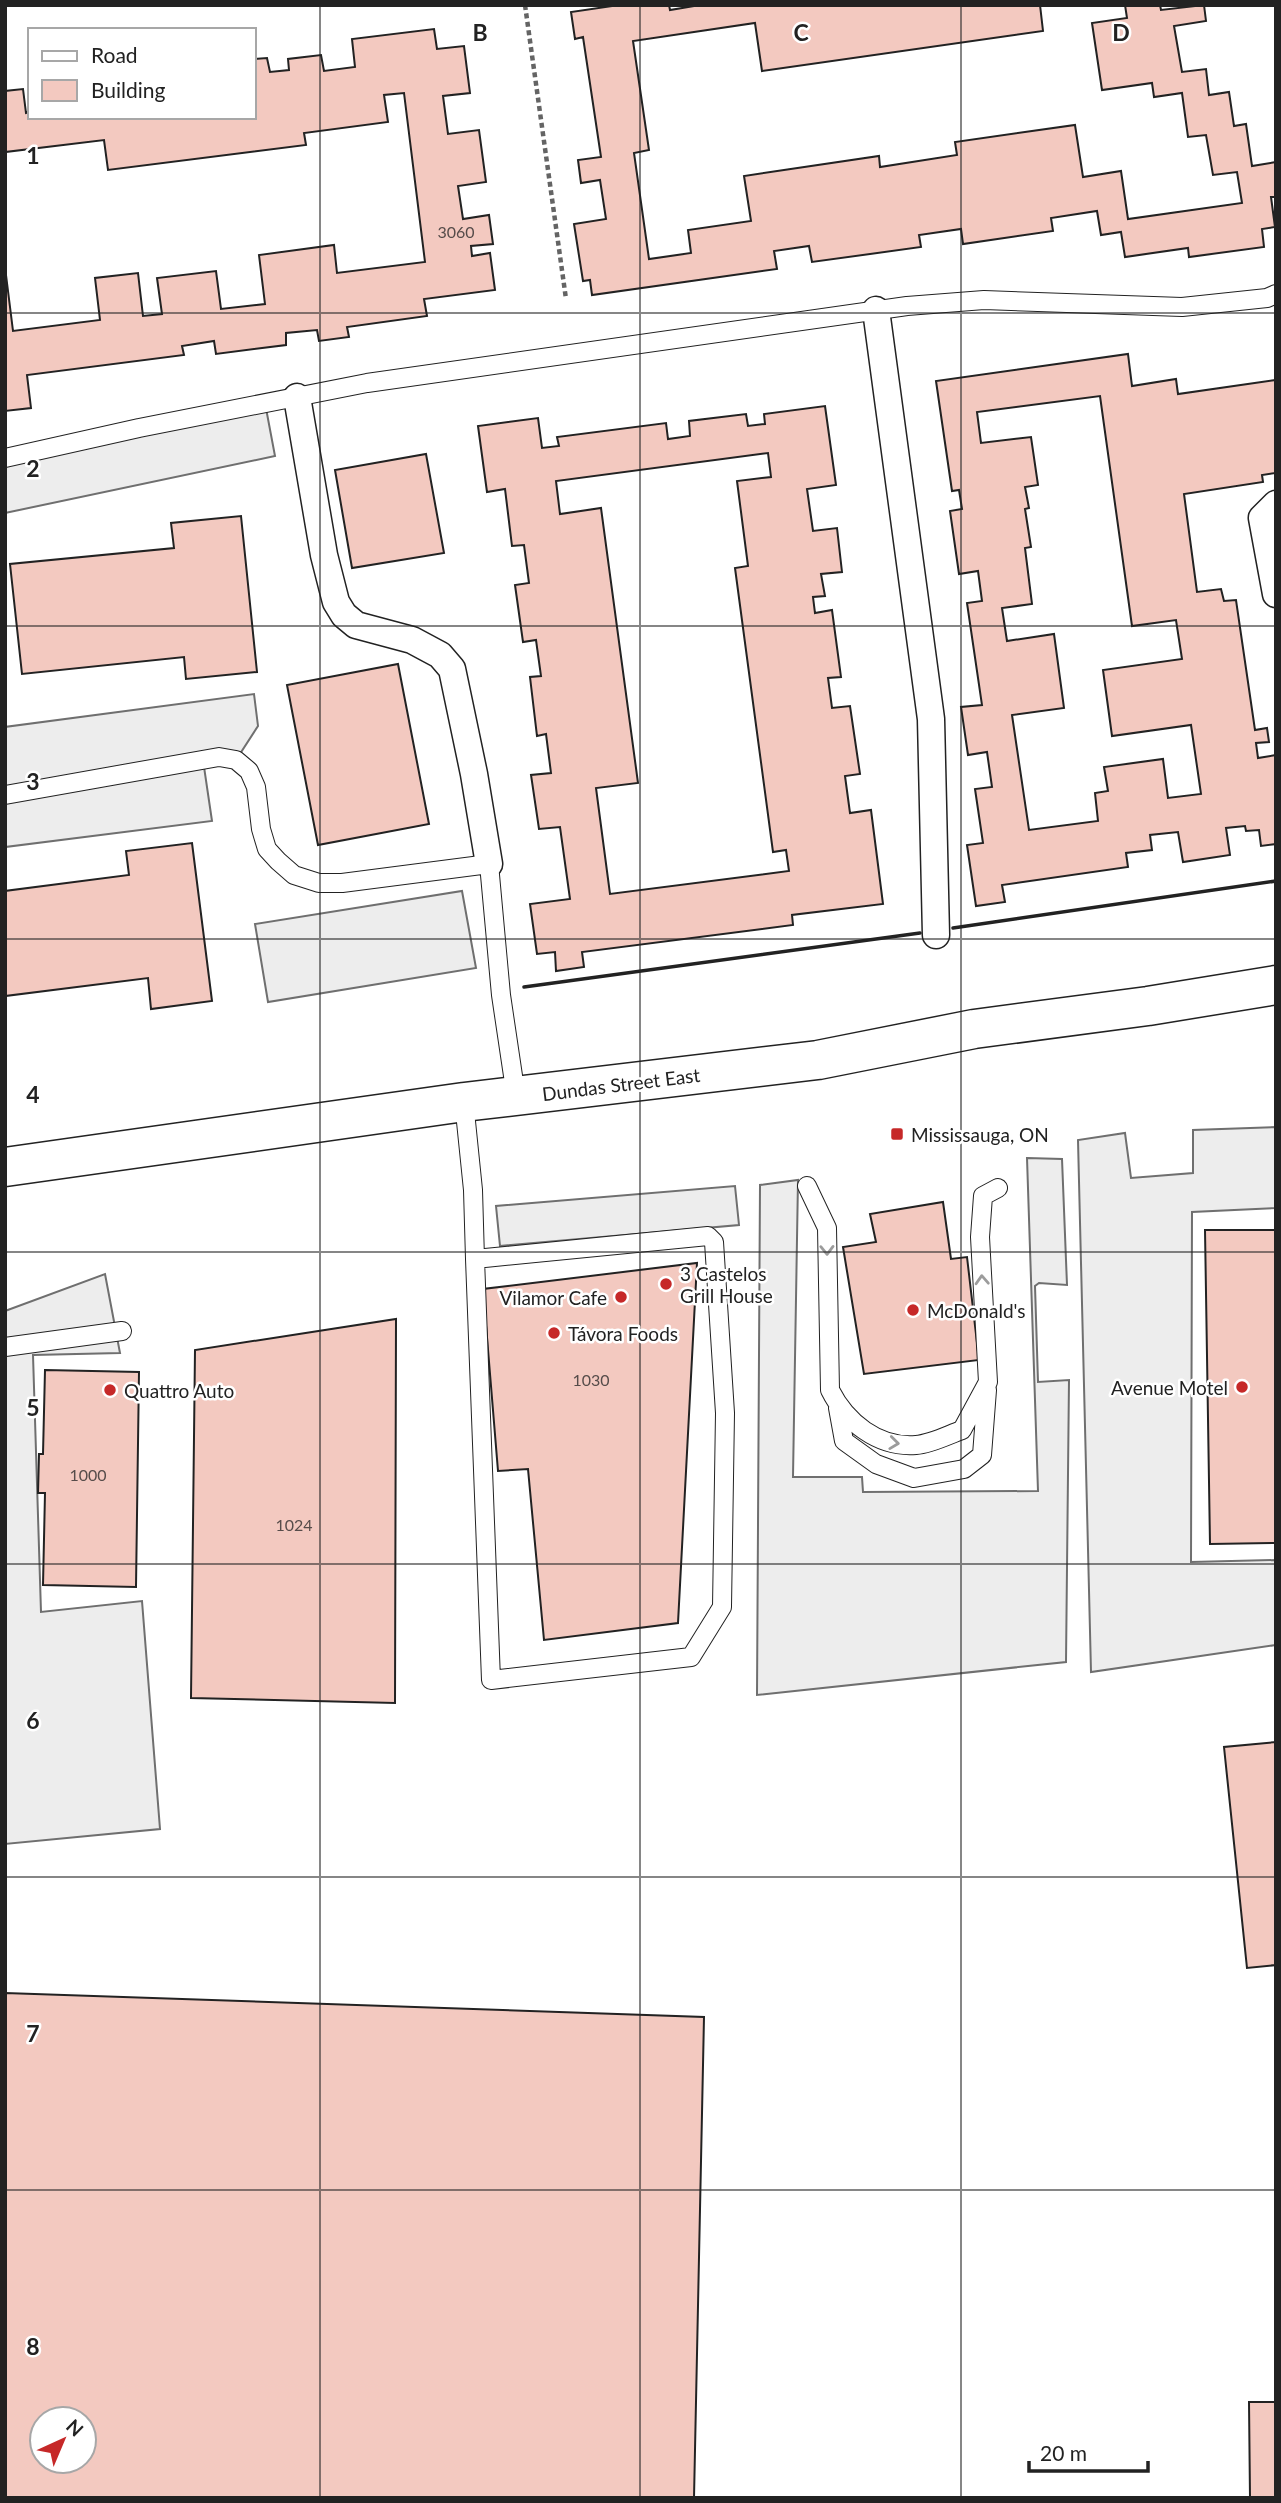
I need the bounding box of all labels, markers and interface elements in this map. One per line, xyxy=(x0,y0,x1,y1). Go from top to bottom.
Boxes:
text: B xyxy=(472,18,488,46)
text: C xyxy=(793,18,809,46)
text: D xyxy=(1112,18,1130,46)
legend xyxy=(28,28,256,119)
text: Road xyxy=(91,42,138,67)
text: Building xyxy=(91,77,166,102)
text: 1 xyxy=(26,141,40,169)
house number: 3060 xyxy=(437,222,475,241)
text: 2 xyxy=(26,454,40,482)
text: 3 xyxy=(26,767,40,795)
street label: Dundas Street East xyxy=(541,1063,701,1105)
text: 4 xyxy=(26,1080,40,1108)
place label: Mississauga, ON xyxy=(911,1123,1049,1146)
marker: Mississauga, ON xyxy=(889,1126,905,1142)
one-way arrow xyxy=(819,1245,835,1255)
place label: 3 Castelos Grill House xyxy=(680,1262,773,1307)
one-way arrow xyxy=(975,1274,990,1285)
marker: 3 Castelos Grill House xyxy=(658,1276,674,1292)
place label: Vilamor Cafe xyxy=(499,1286,607,1309)
marker: Vilamor Cafe xyxy=(613,1289,629,1305)
place label: McDonald's xyxy=(927,1299,1026,1322)
marker: McDonald's xyxy=(905,1302,921,1318)
place label: Távora Foods xyxy=(568,1322,678,1345)
marker: Távora Foods xyxy=(546,1325,562,1341)
house number: 1030 xyxy=(572,1370,610,1389)
place label: Avenue Motel xyxy=(1111,1376,1228,1399)
place label: Quattro Auto xyxy=(124,1379,234,1402)
marker: Avenue Motel xyxy=(1234,1379,1250,1395)
marker: Quattro Auto xyxy=(102,1382,118,1398)
text: 5 xyxy=(26,1393,40,1421)
one-way arrow xyxy=(888,1435,900,1450)
house number: 1000 xyxy=(69,1465,107,1484)
house number: 1024 xyxy=(275,1515,313,1534)
text: 6 xyxy=(26,1706,40,1734)
text: 7 xyxy=(26,2019,40,2047)
text: 8 xyxy=(26,2332,40,2360)
north arrow xyxy=(28,2405,98,2475)
text: N xyxy=(62,2414,88,2441)
scale bar xyxy=(1029,2430,1148,2474)
text: 20 m xyxy=(1040,2440,1087,2465)

